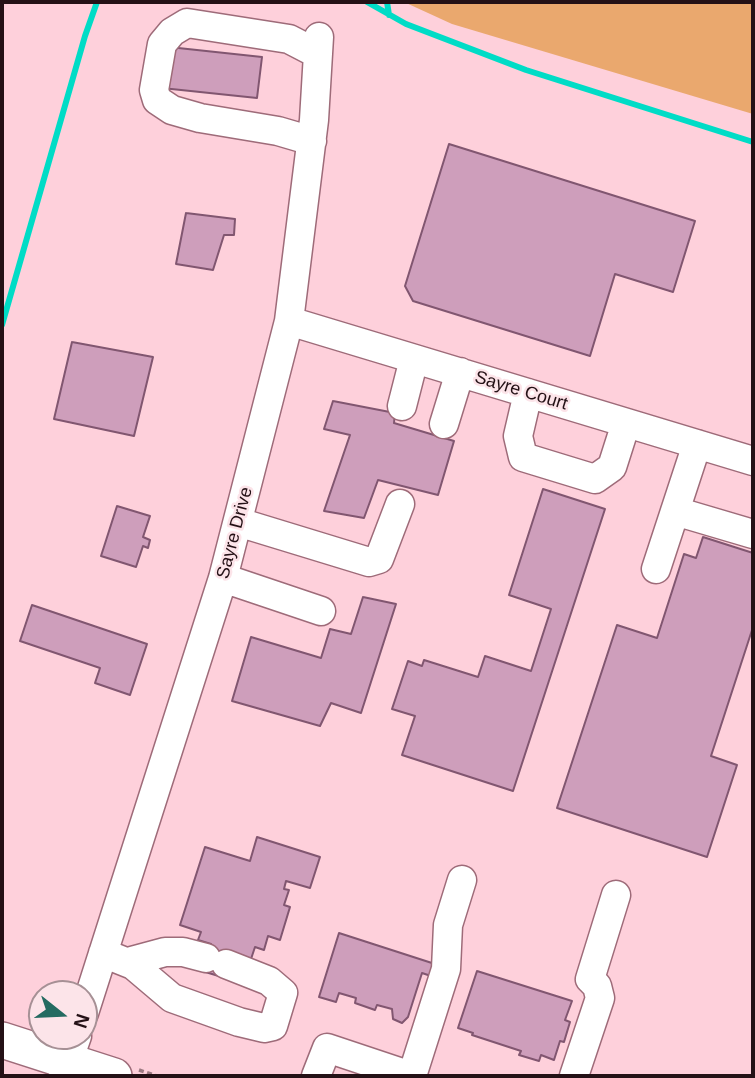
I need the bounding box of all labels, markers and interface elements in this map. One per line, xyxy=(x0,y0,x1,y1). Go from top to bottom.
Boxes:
street label: Sayre Court xyxy=(472,367,570,415)
street label: Sayre Drive xyxy=(212,485,258,581)
north arrow xyxy=(28,980,98,1050)
text: N xyxy=(69,1011,94,1031)

